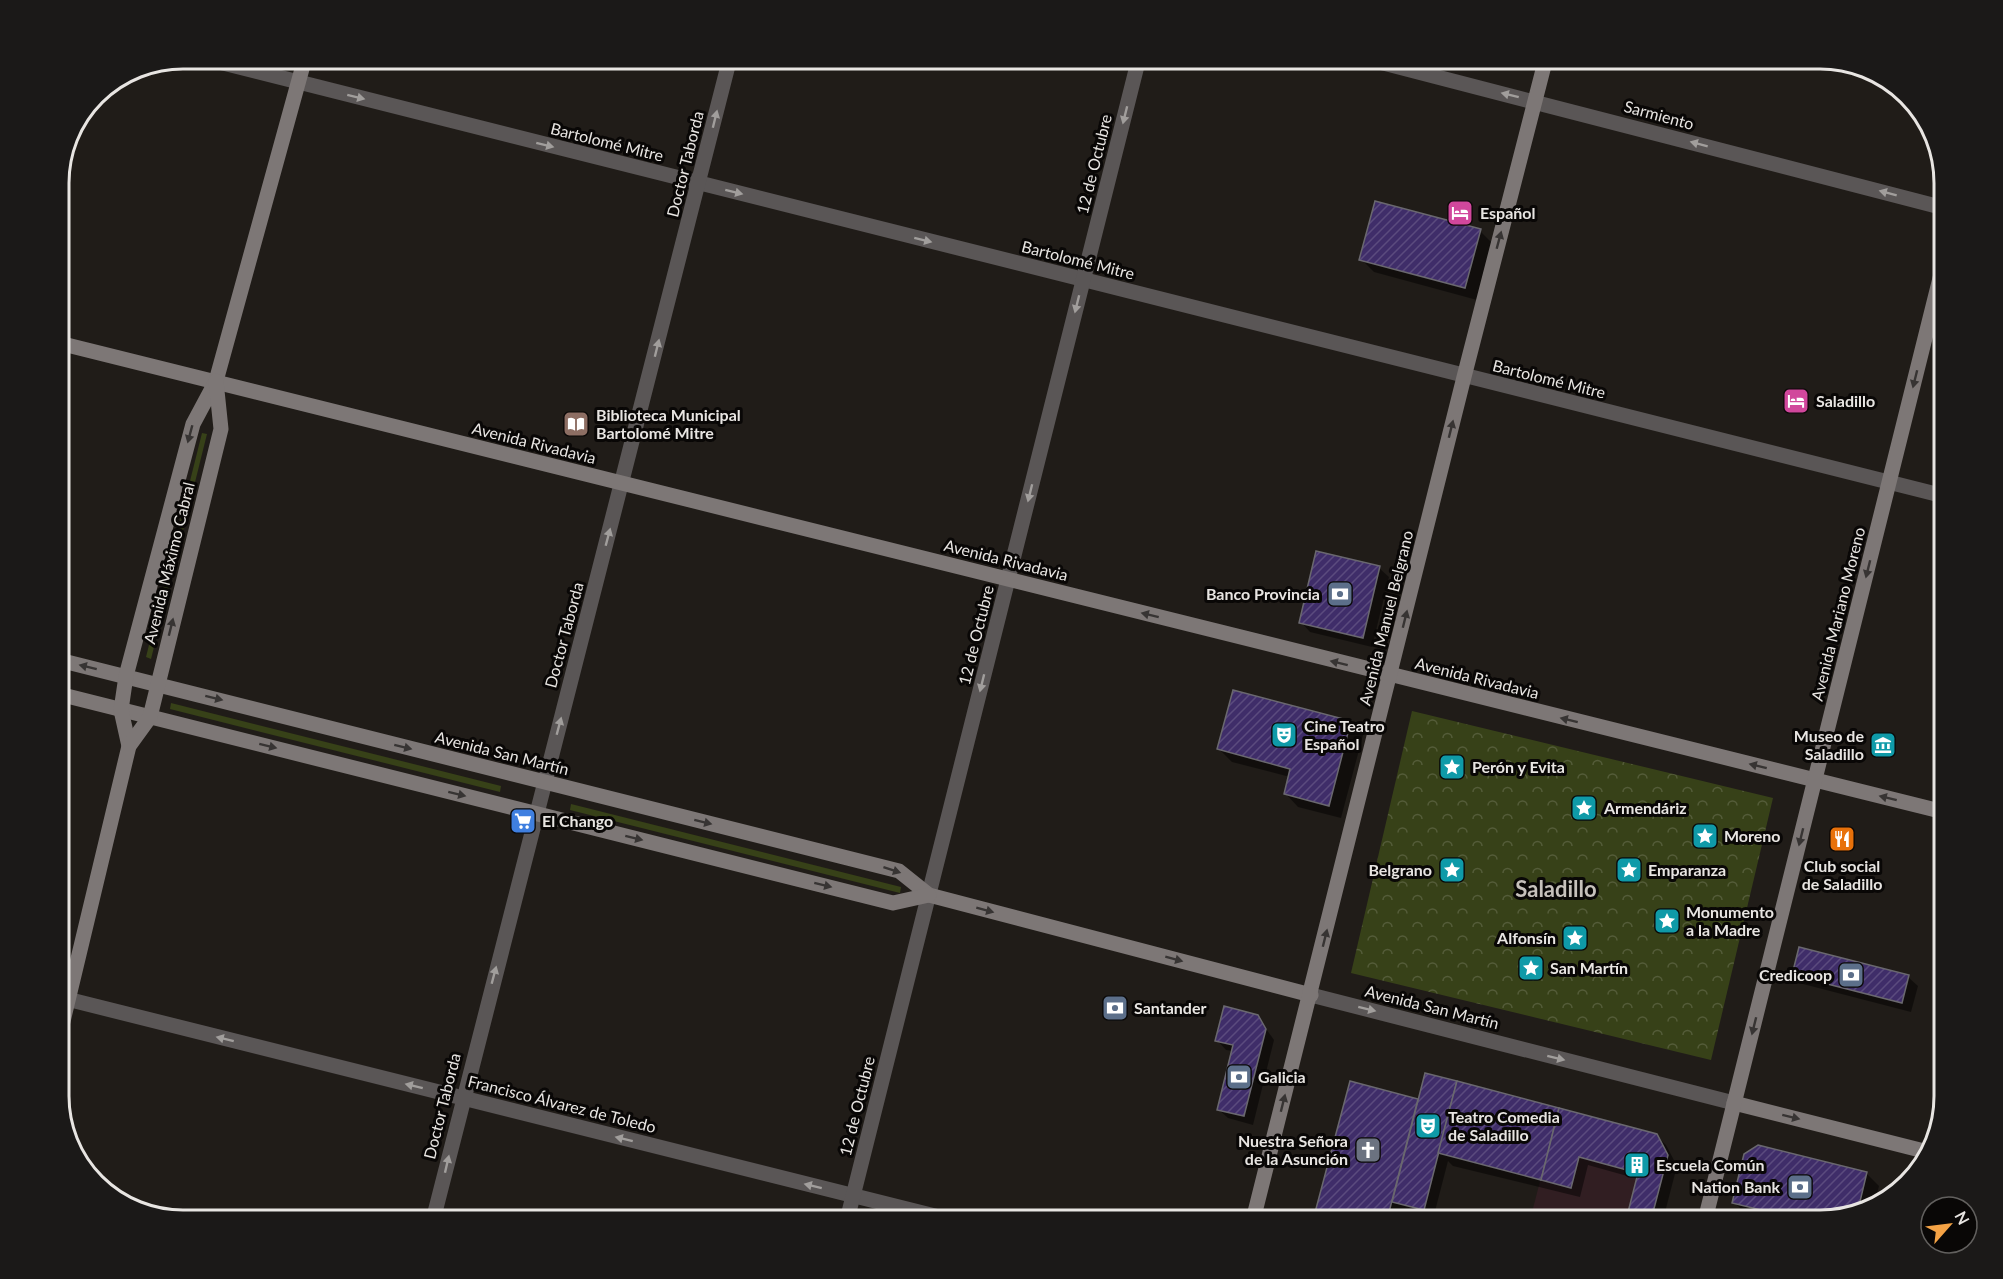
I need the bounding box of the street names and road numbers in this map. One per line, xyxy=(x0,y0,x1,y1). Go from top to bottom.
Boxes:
street label: Sarmiento xyxy=(1622,96,1696,133)
street label: Doctor Taborda xyxy=(662,109,707,219)
street label: 12 de Octubre xyxy=(1072,112,1115,216)
street label: Bartolomé Mitre xyxy=(549,118,665,165)
street label: Bartolomé Mitre xyxy=(1020,236,1136,283)
street label: Bartolomé Mitre xyxy=(1491,355,1607,402)
street label: Avenida Rivadavia xyxy=(470,418,598,467)
street label: Avenida Máximo Cabral xyxy=(139,480,198,646)
street label: Avenida Mariano Moreno xyxy=(1807,525,1868,703)
street label: Avenida Manuel Belgrano xyxy=(1355,528,1416,707)
street label: Avenida Rivadavia xyxy=(942,535,1070,584)
street label: Doctor Taborda xyxy=(540,580,587,690)
street label: 12 de Octubre xyxy=(954,583,997,687)
street label: Avenida Rivadavia xyxy=(1413,653,1541,702)
street label: Avenida San Martín xyxy=(433,727,571,778)
street label: Avenida San Martín xyxy=(1363,981,1501,1032)
street label: Doctor Taborda xyxy=(419,1051,464,1161)
street label: 12 de Octubre xyxy=(835,1054,878,1158)
street label: Francisco Álvarez de Toledo xyxy=(466,1071,658,1136)

